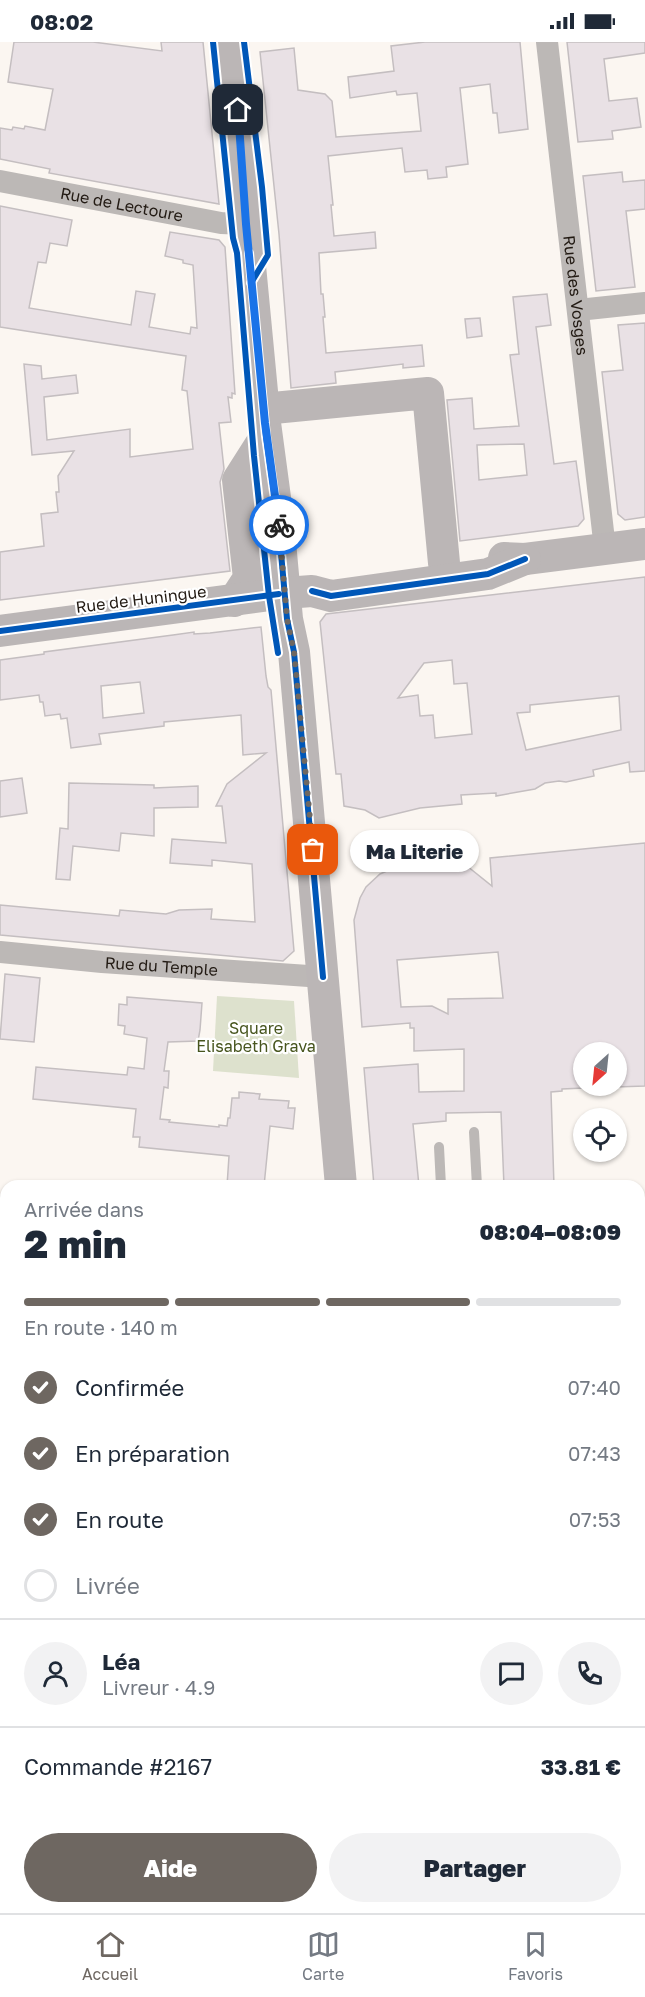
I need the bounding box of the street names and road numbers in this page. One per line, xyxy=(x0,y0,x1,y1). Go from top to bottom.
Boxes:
street label: Rue de Lectoure xyxy=(59,183,185,226)
street label: Rue des Vosges xyxy=(559,234,593,356)
street label: Rue de Huningue xyxy=(75,581,207,617)
street label: Rue du Temple xyxy=(104,952,218,980)

